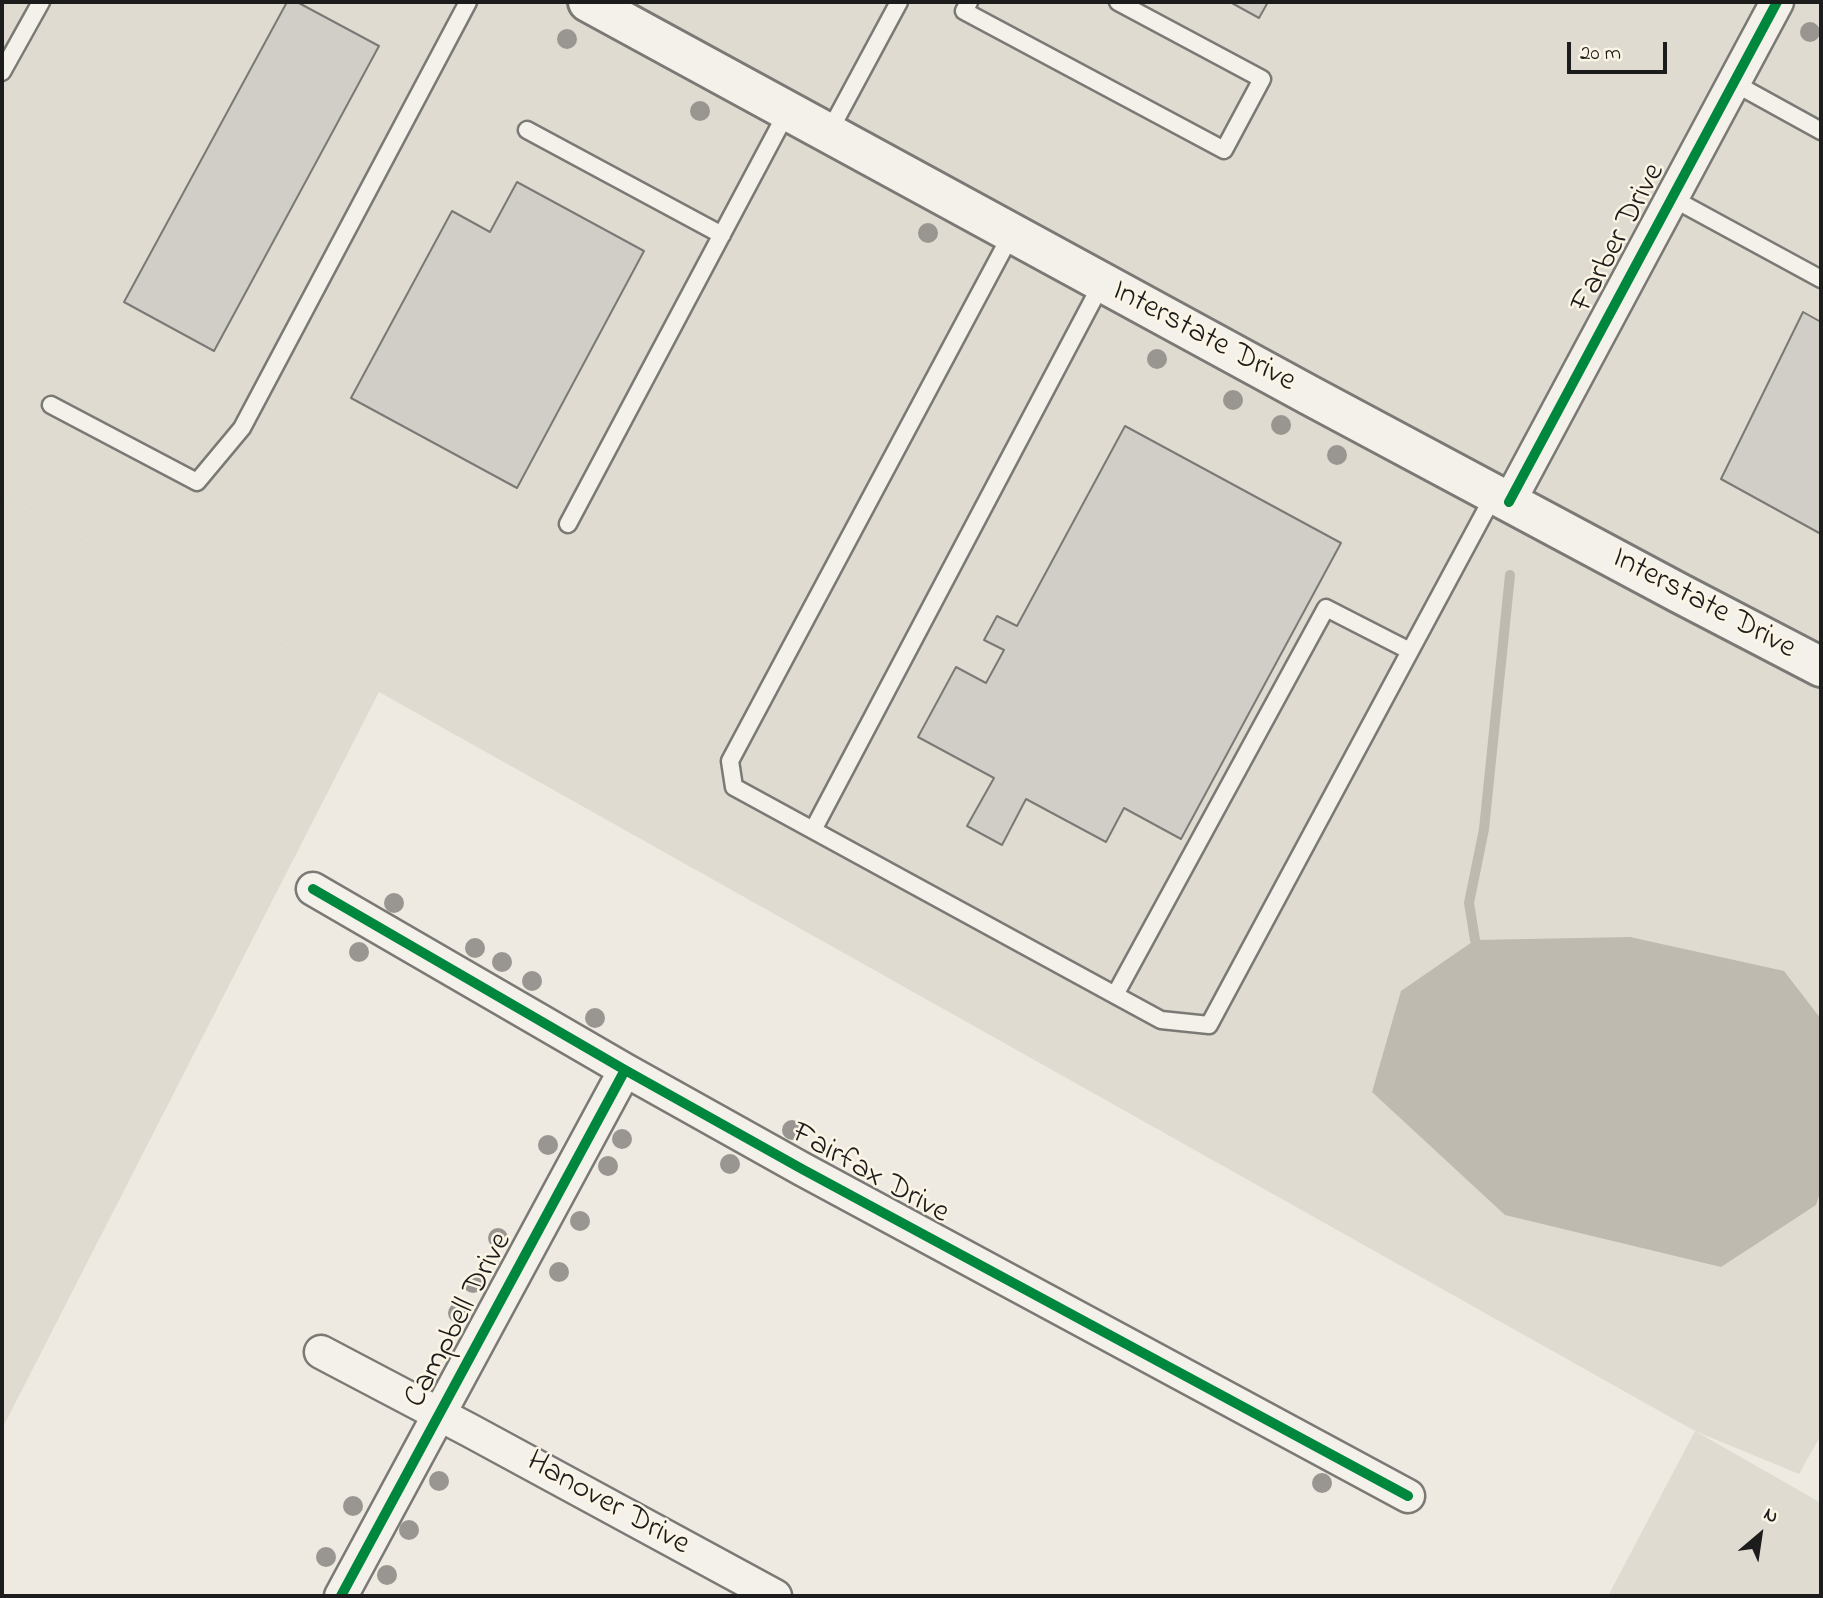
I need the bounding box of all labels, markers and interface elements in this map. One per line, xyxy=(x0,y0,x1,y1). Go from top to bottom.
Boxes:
scale bar xyxy=(1571,28,1671,72)
text: 20 m xyxy=(1580,39,1621,69)
street label: Farber Drive xyxy=(1565,158,1675,320)
street label: Interstate Drive xyxy=(1105,274,1301,402)
street label: Interstate Drive xyxy=(1605,541,1801,669)
street label: Fairfax Drive xyxy=(783,1116,955,1234)
street label: Campbell Drive xyxy=(398,1227,522,1415)
street label: Hanover Drive xyxy=(519,1444,695,1566)
north arrow xyxy=(1725,1500,1795,1570)
text: N xyxy=(1758,1501,1783,1531)

